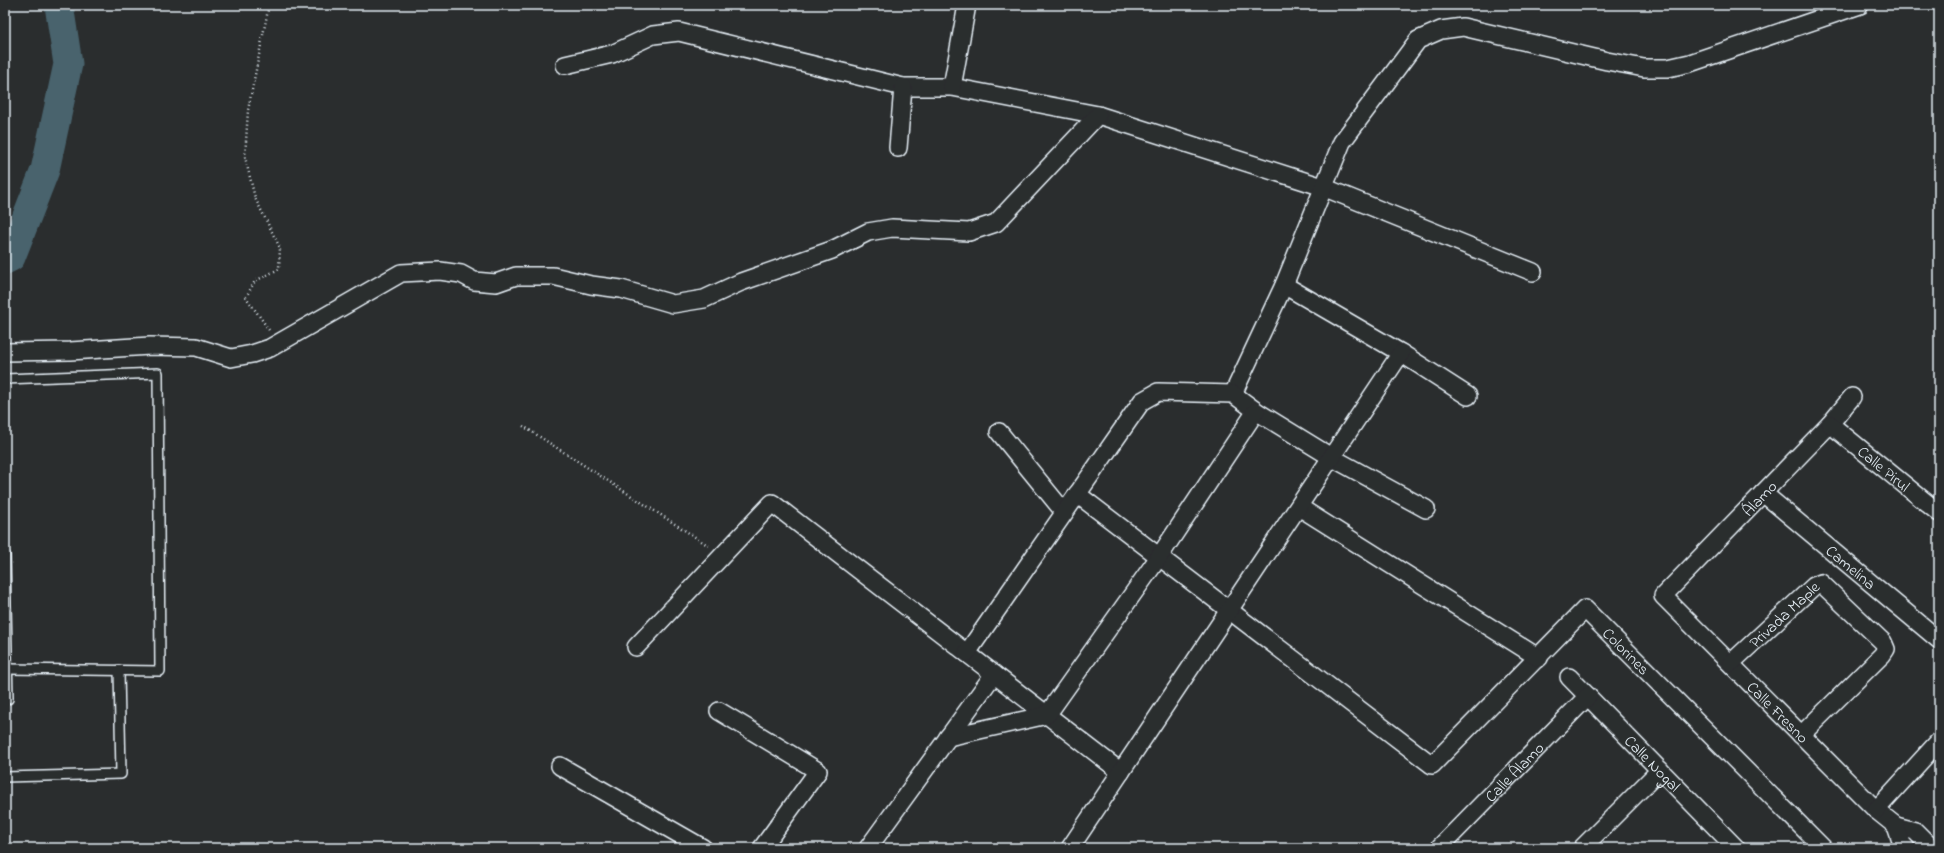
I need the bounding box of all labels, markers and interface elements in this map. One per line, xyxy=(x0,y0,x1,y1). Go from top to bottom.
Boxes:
street label: Calle Pirul xyxy=(1851,441,1915,499)
street label: Álamo xyxy=(1737,476,1784,523)
street label: Camelina xyxy=(1820,540,1880,596)
street label: Privada Maple xyxy=(1744,576,1827,655)
street label: Colorines xyxy=(1596,623,1654,681)
street label: Calle Fresno xyxy=(1740,677,1813,750)
street label: Calle Nogal xyxy=(1618,730,1685,798)
street label: Calle Álamo xyxy=(1480,737,1550,809)

